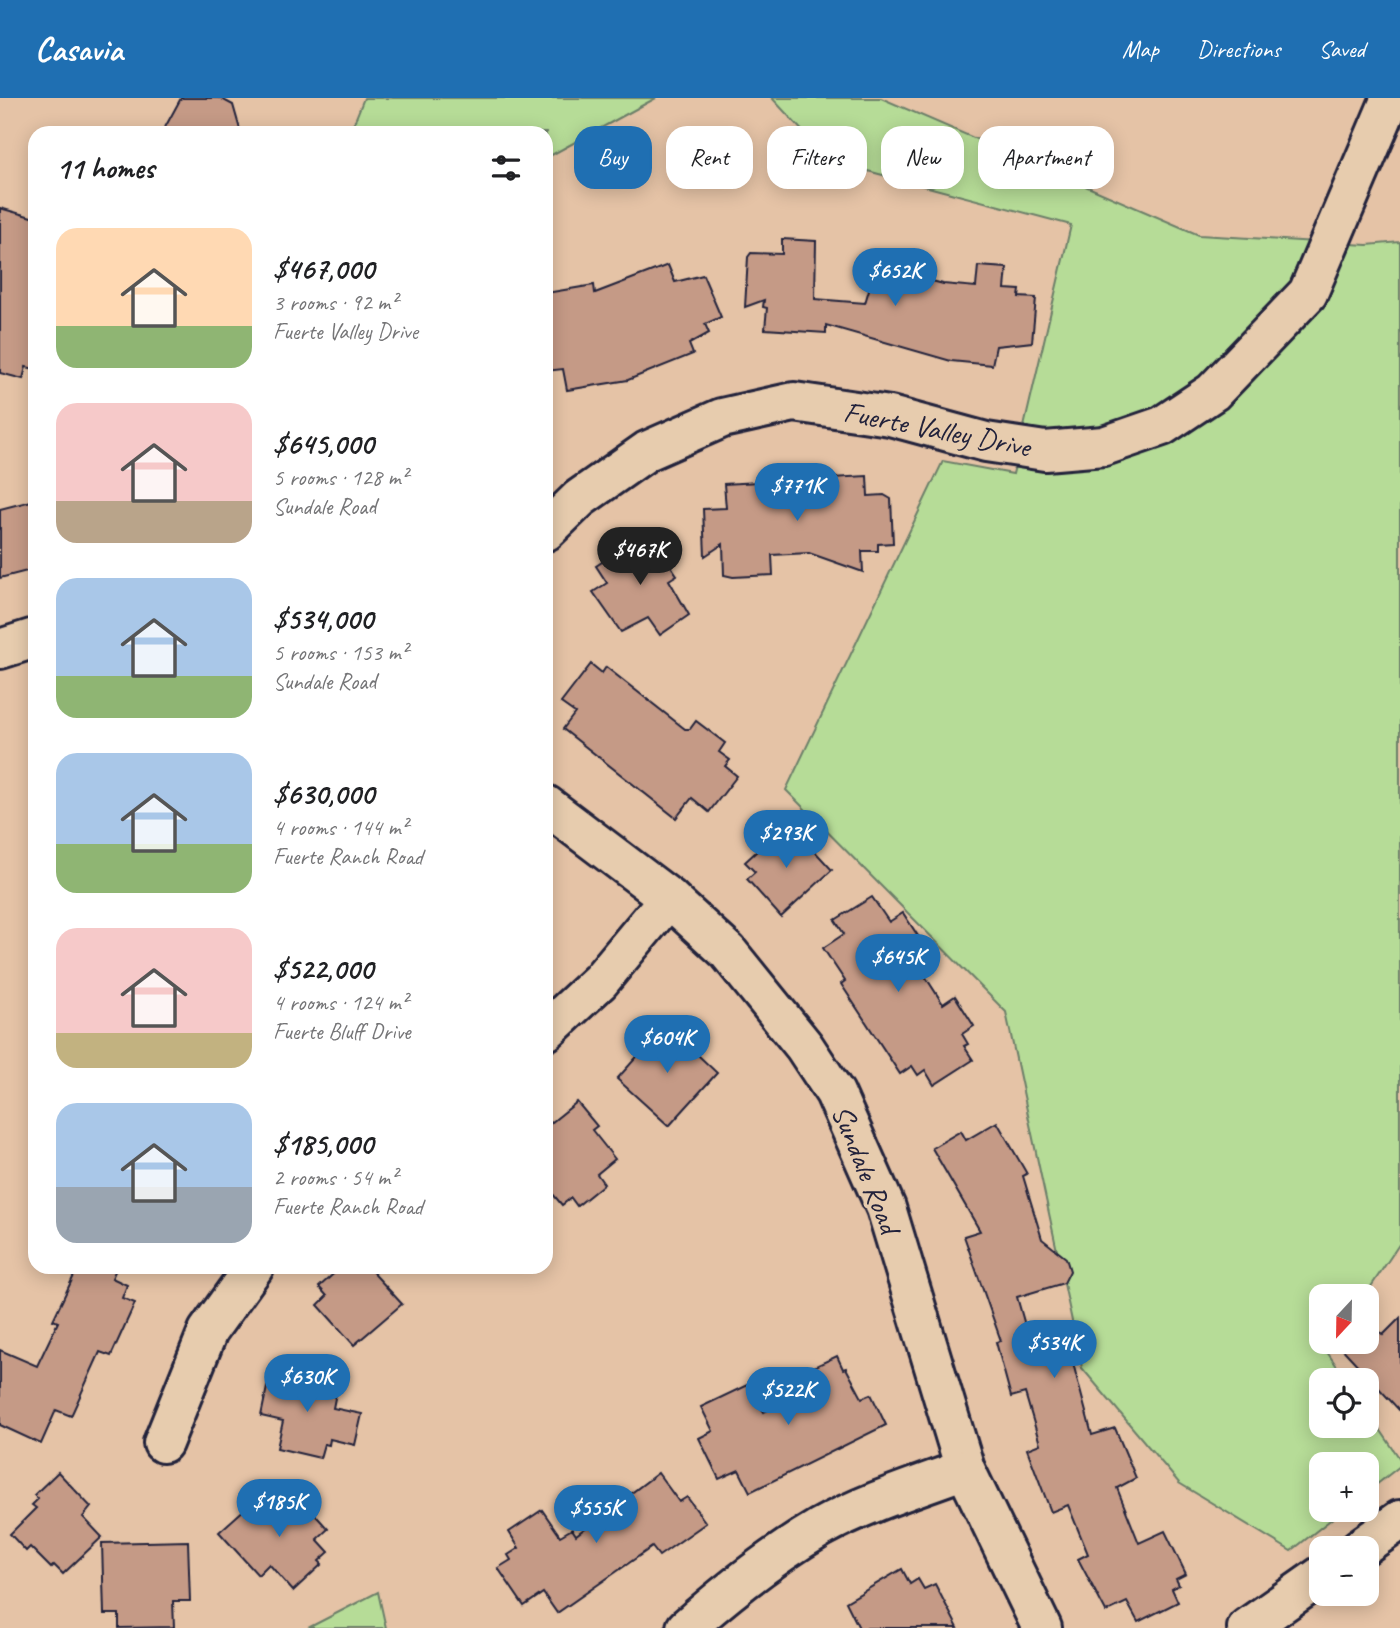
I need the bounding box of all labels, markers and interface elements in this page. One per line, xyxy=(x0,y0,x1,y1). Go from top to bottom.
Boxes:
text: Casavia xyxy=(35,28,123,70)
text: Map xyxy=(1122,34,1159,64)
text: Directions xyxy=(1197,34,1280,64)
text: Saved xyxy=(1318,34,1365,64)
chip: Buy xyxy=(574,126,652,189)
chip: Rent xyxy=(666,126,753,189)
chip: Filters xyxy=(767,126,867,189)
chip: New xyxy=(881,126,964,189)
chip: Apartment xyxy=(978,126,1114,189)
text: 11 homes xyxy=(56,149,154,187)
icon: filters xyxy=(487,149,525,187)
pin: $652K xyxy=(846,248,944,308)
text: $467,000 xyxy=(273,250,374,288)
icon: home xyxy=(112,256,196,340)
text: $652K xyxy=(868,256,922,285)
text: 3 rooms · 92 m² xyxy=(273,288,397,317)
text: Fuerte Valley Drive xyxy=(273,317,418,346)
street label: Fuerte Valley Drive xyxy=(841,392,1036,466)
text: $645,000 xyxy=(273,425,374,463)
icon: home xyxy=(112,431,196,515)
text: 5 rooms · 128 m² xyxy=(273,463,408,492)
pin: $771K xyxy=(748,464,846,523)
text: $771K xyxy=(771,471,823,500)
text: Sundale Road xyxy=(273,492,376,521)
pin: $467K xyxy=(591,528,689,587)
text: $467K xyxy=(613,535,667,564)
text: $534,000 xyxy=(273,600,373,638)
icon: home xyxy=(112,606,196,690)
text: 5 rooms · 153 m² xyxy=(273,638,408,667)
text: Sundale Road xyxy=(273,667,376,696)
text: $630,000 xyxy=(273,775,374,813)
icon: home xyxy=(112,781,196,865)
pin: $293K xyxy=(737,810,835,870)
text: 4 rooms · 144 m² xyxy=(273,813,408,842)
text: $293K xyxy=(760,818,812,847)
text: Fuerte Ranch Road xyxy=(273,842,423,871)
pin: $645K xyxy=(849,934,947,994)
text: $645K xyxy=(871,942,925,971)
text: $522,000 xyxy=(273,950,373,988)
icon: home xyxy=(112,956,196,1040)
text: 4 rooms · 124 m² xyxy=(273,988,408,1017)
pin: $604K xyxy=(618,1016,716,1075)
text: Fuerte Bluff Drive xyxy=(273,1017,411,1046)
text: $604K xyxy=(640,1023,694,1052)
street label: Sundale Road xyxy=(823,1099,910,1242)
text: $185,000 xyxy=(273,1125,373,1163)
icon: home xyxy=(112,1131,196,1215)
text: 2 rooms · 54 m² xyxy=(273,1163,397,1192)
text: Fuerte Ranch Road xyxy=(273,1192,423,1221)
north arrow xyxy=(1309,1284,1379,1354)
map controls xyxy=(1309,1284,1379,1606)
pin: $534K xyxy=(1005,1320,1103,1380)
text: $534K xyxy=(1028,1328,1080,1357)
pin: $630K xyxy=(258,1354,356,1414)
text: $630K xyxy=(280,1362,334,1391)
pin: $522K xyxy=(739,1368,837,1427)
button: locate xyxy=(1309,1368,1379,1438)
text: $522K xyxy=(762,1375,814,1404)
button: + xyxy=(1309,1452,1379,1522)
pin: $185K xyxy=(230,1480,328,1539)
pin: $555K xyxy=(547,1486,645,1545)
text: $185K xyxy=(253,1487,305,1516)
text: $555K xyxy=(570,1493,622,1522)
button: − xyxy=(1309,1536,1379,1606)

